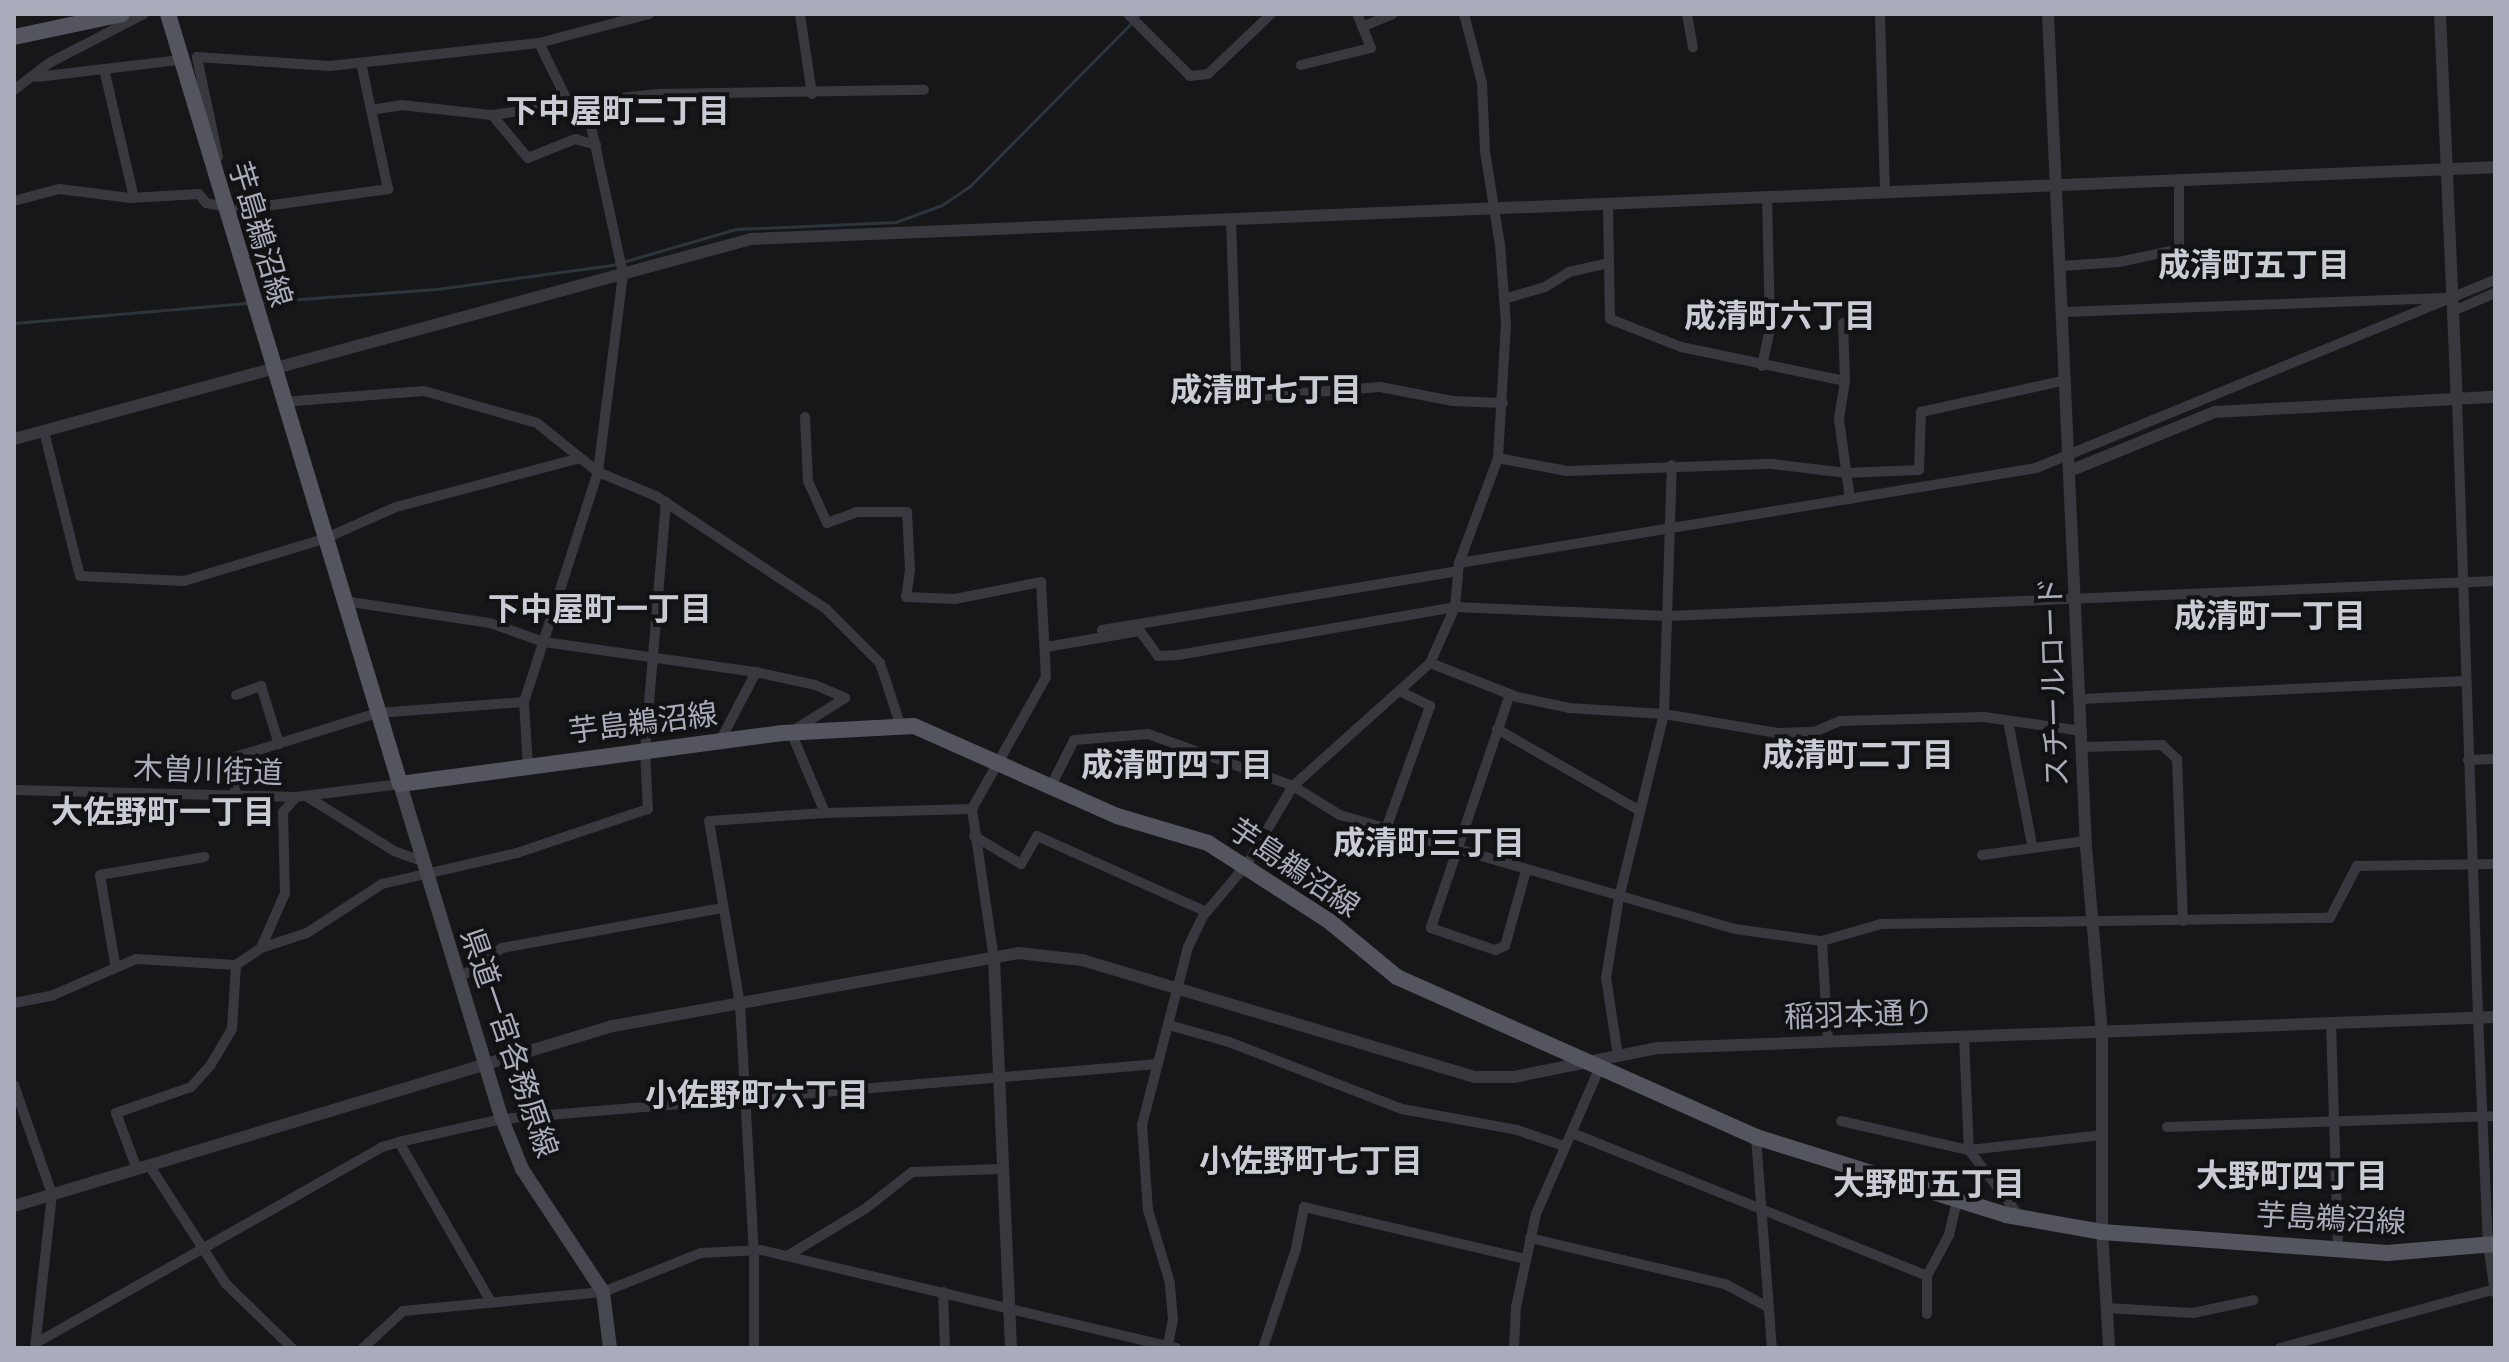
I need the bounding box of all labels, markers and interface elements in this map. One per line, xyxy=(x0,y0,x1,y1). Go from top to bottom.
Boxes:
district label: 下中屋町二丁目 xyxy=(506,92,730,130)
street label: 芋島鵜沼線 xyxy=(221,157,299,311)
district label: 成清町五丁目 xyxy=(2158,246,2350,284)
district label: 成清町六丁目 xyxy=(1684,297,1876,335)
district label: 成清町七丁目 xyxy=(1170,371,1362,409)
street label: スチールロード xyxy=(2032,576,2076,788)
district label: 下中屋町一丁目 xyxy=(488,590,712,628)
district label: 成清町一丁目 xyxy=(2174,597,2366,635)
street label: 芋島鵜沼線 xyxy=(566,696,720,750)
district label: 成清町二丁目 xyxy=(1762,736,1954,774)
district label: 成清町四丁目 xyxy=(1081,746,1273,784)
street label: 木曽川街道 xyxy=(132,750,284,792)
district label: 大佐野町一丁目 xyxy=(51,793,275,831)
street label: 芋島鵜沼線 xyxy=(1222,811,1366,925)
district label: 成清町三丁目 xyxy=(1333,824,1525,862)
street label: 県道一宮各務原線 xyxy=(453,924,565,1162)
street label: 稲羽本通り xyxy=(1783,994,1935,1036)
district label: 小佐野町六丁目 xyxy=(645,1076,869,1114)
district label: 小佐野町七丁目 xyxy=(1199,1142,1423,1180)
district label: 大野町四丁目 xyxy=(2196,1157,2388,1195)
district label: 大野町五丁目 xyxy=(1833,1165,2025,1203)
street label: 芋島鵜沼線 xyxy=(2255,1197,2407,1241)

